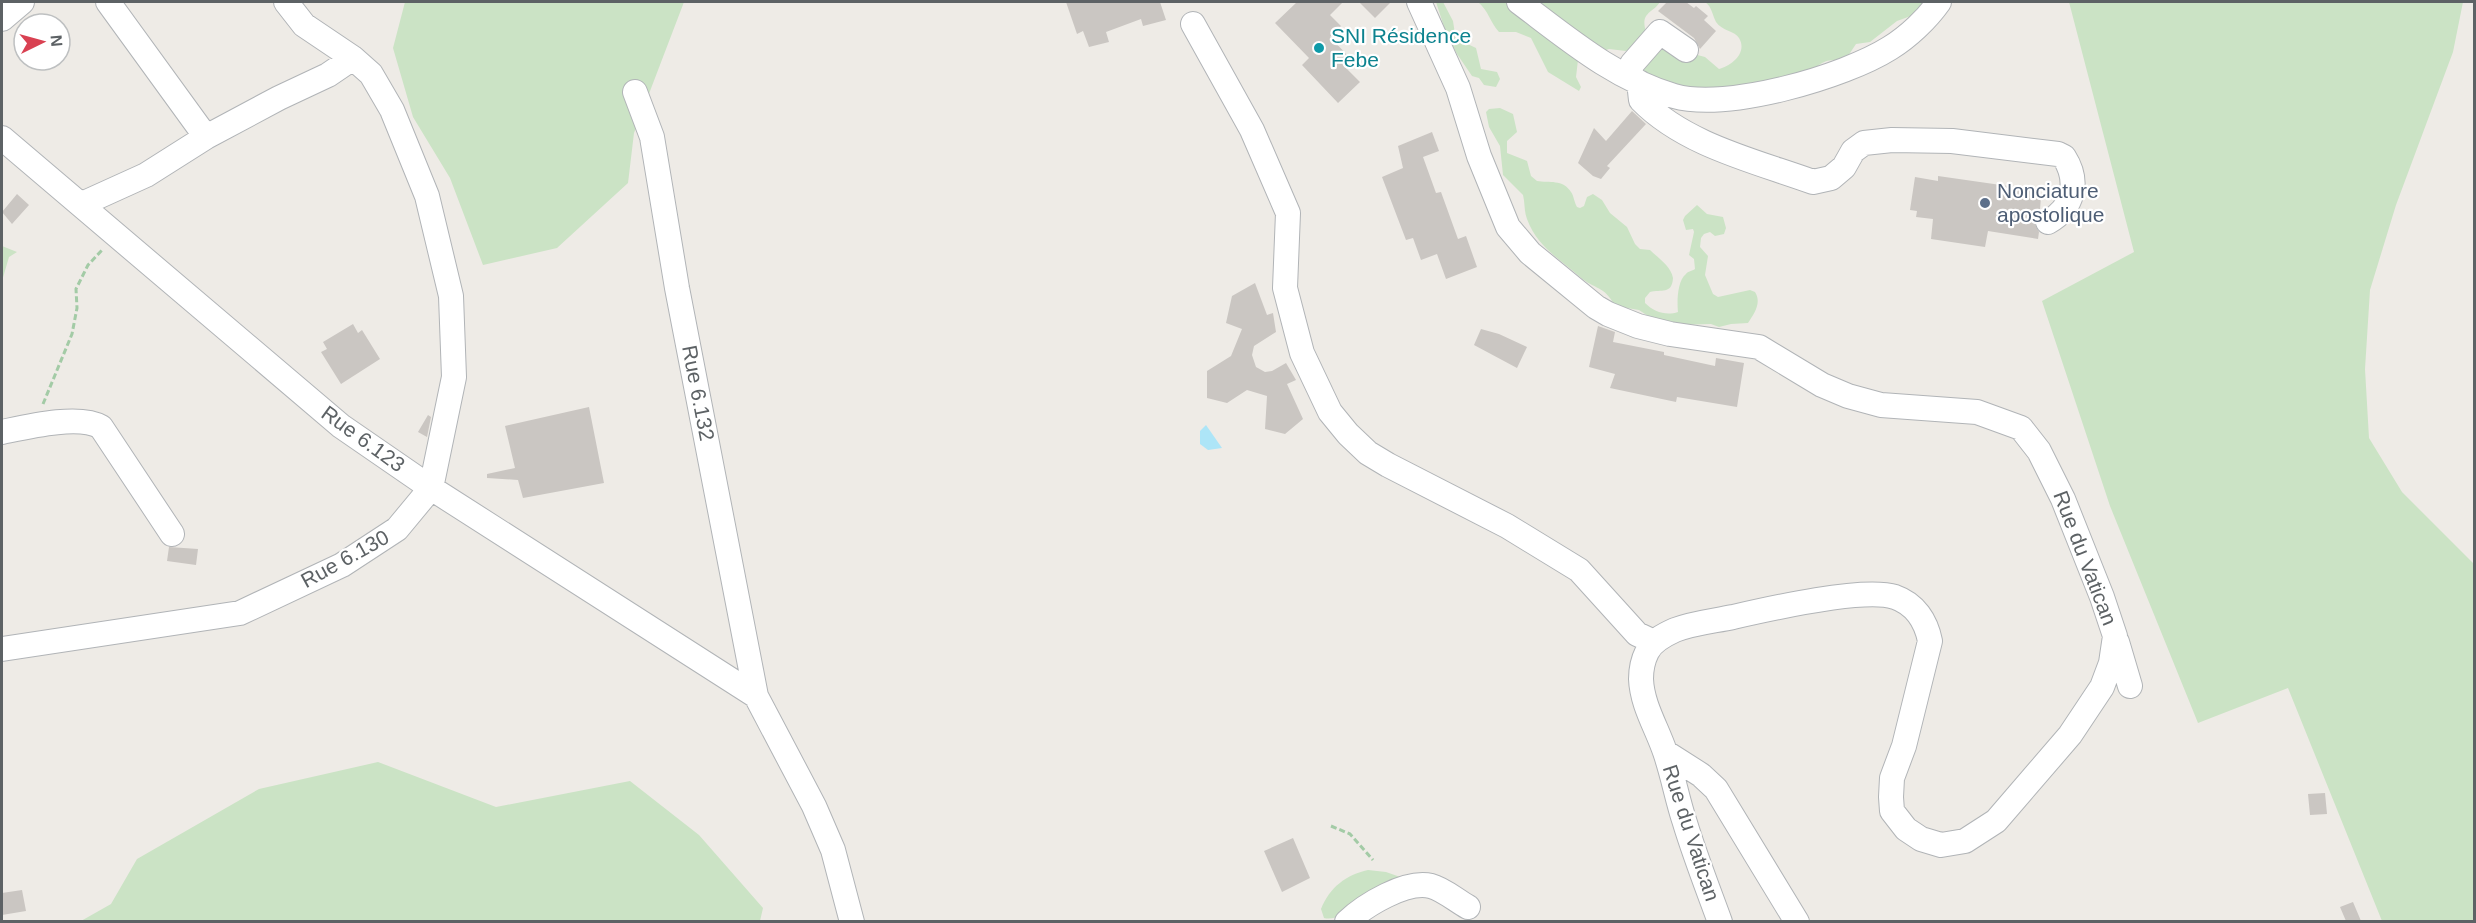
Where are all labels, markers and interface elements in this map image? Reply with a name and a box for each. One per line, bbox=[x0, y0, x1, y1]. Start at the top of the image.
north arrow bbox=[12, 12, 72, 72]
place label: SNI Résidence Febe bbox=[1331, 24, 1471, 71]
text: N bbox=[47, 34, 65, 47]
marker: SNI Résidence Febe bbox=[1312, 41, 1326, 55]
place label: Nonciature apostolique bbox=[1997, 179, 2104, 226]
marker: Nonciature apostolique bbox=[1978, 196, 1992, 210]
street label: Rue 6.132 bbox=[678, 343, 719, 443]
street label: Rue 6.123 bbox=[317, 401, 409, 476]
street label: Rue du Vatican bbox=[2049, 487, 2122, 628]
street label: Rue 6.130 bbox=[297, 525, 393, 592]
street label: Rue du Vatican bbox=[1659, 762, 1724, 904]

